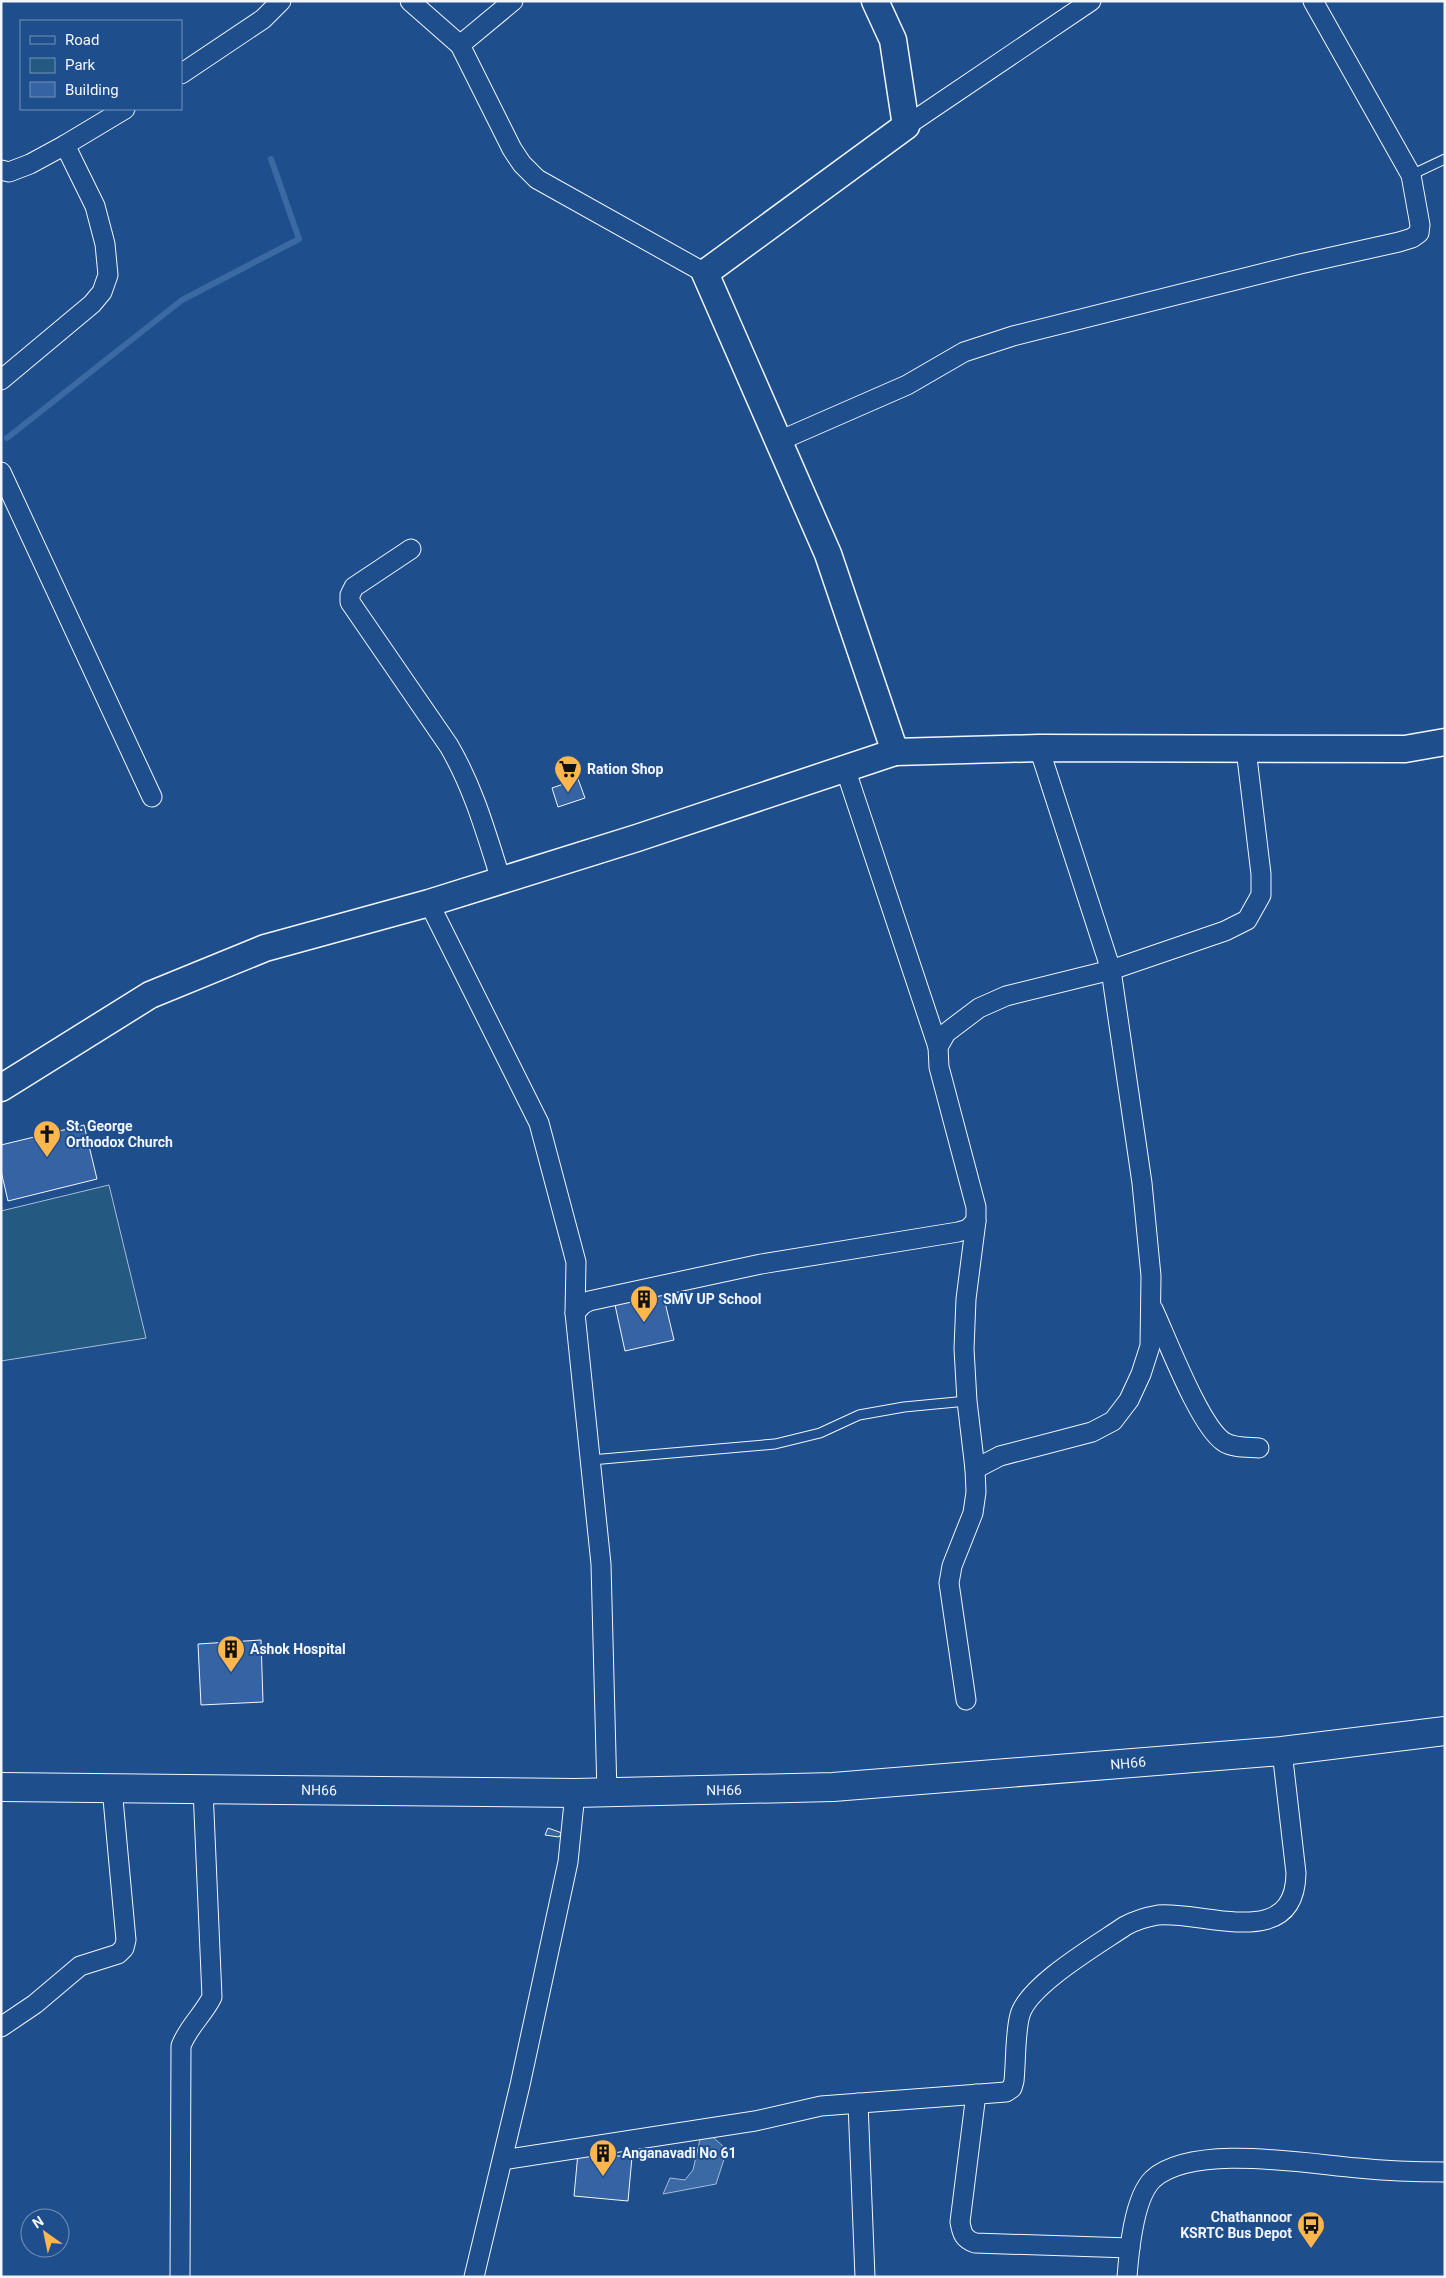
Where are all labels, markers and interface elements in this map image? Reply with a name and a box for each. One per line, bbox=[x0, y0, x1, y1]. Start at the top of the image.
legend bbox=[20, 20, 182, 110]
text: Road bbox=[65, 31, 99, 49]
text: Park bbox=[65, 56, 96, 74]
text: Building bbox=[65, 81, 119, 99]
supermarket icon: Ration Shop bbox=[553, 754, 583, 793]
place label: Ration Shop bbox=[587, 761, 663, 777]
place label: St. George Orthodox Church bbox=[66, 1118, 173, 1150]
church icon: St. George Orthodox Church bbox=[32, 1119, 62, 1158]
building icon: SMV UP School bbox=[629, 1284, 659, 1323]
place label: SMV UP School bbox=[663, 1291, 762, 1307]
building icon: Ashok Hospital bbox=[216, 1634, 246, 1673]
place label: Ashok Hospital bbox=[250, 1641, 346, 1657]
street label: NH66 bbox=[1110, 1753, 1147, 1773]
street label: NH66 bbox=[301, 1782, 337, 1798]
street label: NH66 bbox=[706, 1782, 742, 1798]
building icon: Anganavadi No 61 bbox=[588, 2138, 618, 2177]
place label: Anganavadi No 61 bbox=[622, 2145, 737, 2161]
north arrow bbox=[20, 2208, 70, 2258]
place label: Chathannoor KSRTC Bus Depot bbox=[1180, 2209, 1292, 2241]
bus stop icon: Chathannoor KSRTC Bus Depot bbox=[1296, 2210, 1326, 2249]
text: N bbox=[29, 2213, 46, 2232]

